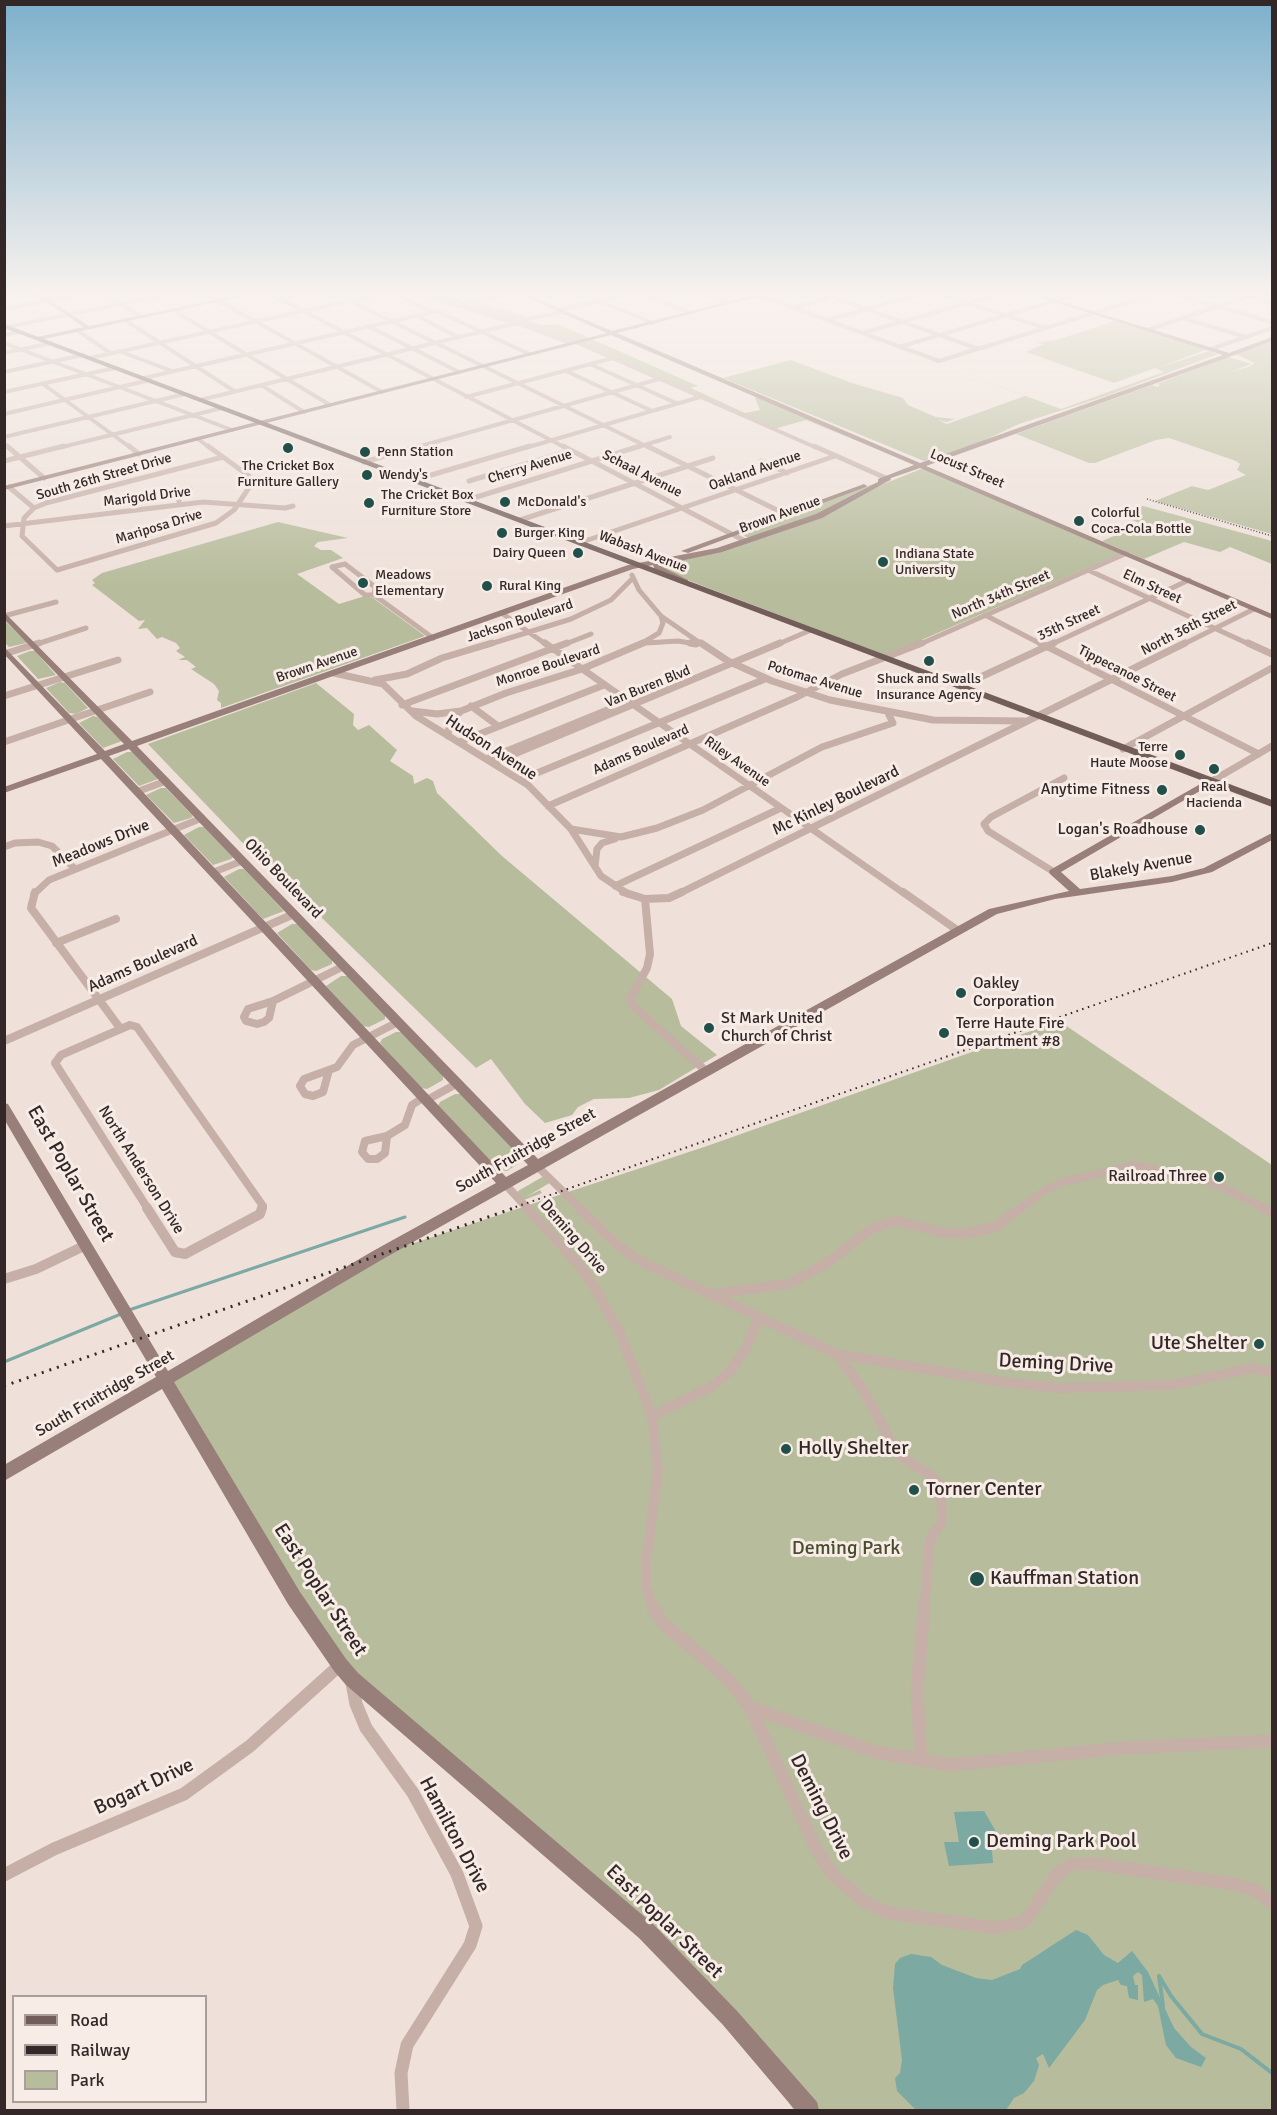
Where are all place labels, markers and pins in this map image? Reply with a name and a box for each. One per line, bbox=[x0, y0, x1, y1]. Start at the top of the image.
marker: The Cricket Box Furniture Gallery bbox=[281, 441, 295, 455]
place label: Penn Station bbox=[377, 444, 453, 460]
marker: Penn Station bbox=[358, 445, 372, 459]
place label: The Cricket Box Furniture Gallery bbox=[237, 458, 339, 490]
place label: Wendy's bbox=[379, 467, 428, 483]
marker: Wendy's bbox=[360, 468, 374, 482]
place label: The Cricket Box Furniture Store bbox=[381, 487, 474, 520]
place label: McDonald's bbox=[517, 494, 586, 510]
marker: McDonald's bbox=[498, 495, 512, 509]
marker: The Cricket Box Furniture Store bbox=[362, 496, 376, 510]
place label: Colorful Coca-Cola Bottle bbox=[1091, 505, 1192, 538]
marker: Colorful Coca-Cola Bottle bbox=[1072, 514, 1086, 528]
place label: Burger King bbox=[514, 525, 585, 541]
marker: Burger King bbox=[495, 526, 509, 540]
place label: Dairy Queen bbox=[493, 545, 566, 561]
marker: Dairy Queen bbox=[571, 546, 585, 560]
place label: Indiana State University bbox=[895, 546, 974, 578]
marker: Indiana State University bbox=[876, 555, 890, 569]
place label: Meadows Elementary bbox=[375, 567, 444, 600]
marker: Meadows Elementary bbox=[356, 576, 370, 590]
place label: Rural King bbox=[499, 578, 561, 594]
marker: Rural King bbox=[480, 579, 494, 593]
marker: Shuck and Swalls Insurance Agency bbox=[922, 654, 936, 668]
place label: Shuck and Swalls Insurance Agency bbox=[876, 671, 982, 704]
place label: Terre Haute Moose bbox=[1090, 739, 1168, 772]
marker: Terre Haute Moose bbox=[1173, 748, 1187, 762]
marker: Real Hacienda bbox=[1207, 762, 1221, 776]
place label: Real Hacienda bbox=[1186, 779, 1242, 812]
place label: Anytime Fitness bbox=[1041, 780, 1150, 800]
marker: Anytime Fitness bbox=[1155, 783, 1169, 797]
place label: Logan's Roadhouse bbox=[1058, 820, 1188, 840]
marker: Logan's Roadhouse bbox=[1193, 823, 1207, 837]
place label: Oakley Corporation bbox=[973, 974, 1054, 1012]
marker: Oakley Corporation bbox=[954, 986, 968, 1000]
place label: St Mark United Church of Christ bbox=[721, 1009, 832, 1047]
place label: Terre Haute Fire Department #8 bbox=[956, 1014, 1064, 1052]
marker: St Mark United Church of Christ bbox=[702, 1021, 716, 1035]
marker: Terre Haute Fire Department #8 bbox=[937, 1026, 951, 1040]
place label: Railroad Three bbox=[1108, 1167, 1207, 1187]
marker: Railroad Three bbox=[1212, 1170, 1226, 1184]
place label: Ute Shelter bbox=[1151, 1332, 1247, 1356]
marker: Ute Shelter bbox=[1252, 1337, 1266, 1351]
place label: Holly Shelter bbox=[798, 1437, 909, 1461]
marker: Holly Shelter bbox=[779, 1442, 793, 1456]
place label: Torner Center bbox=[926, 1478, 1042, 1502]
marker: Torner Center bbox=[907, 1483, 921, 1497]
place label: Kauffman Station bbox=[990, 1567, 1139, 1591]
marker: Kauffman Station bbox=[968, 1570, 986, 1588]
place label: Deming Park Pool bbox=[986, 1830, 1137, 1854]
marker: Deming Park Pool bbox=[967, 1835, 981, 1849]

